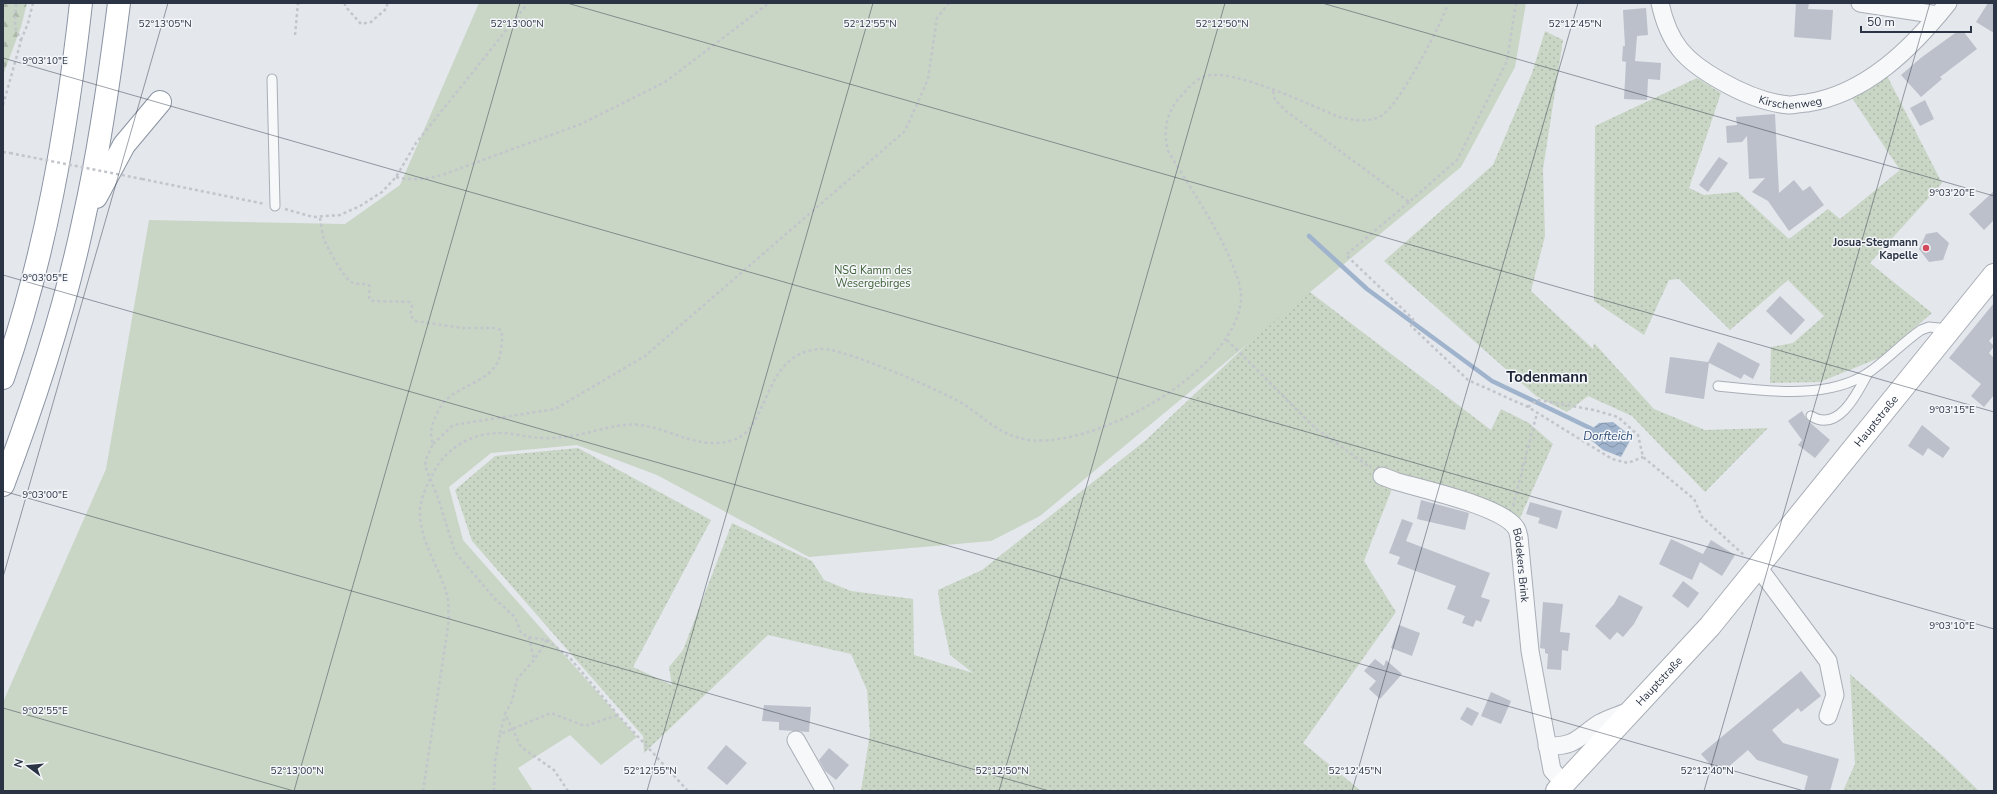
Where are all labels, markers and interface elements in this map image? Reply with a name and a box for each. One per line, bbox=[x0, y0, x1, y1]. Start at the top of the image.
scale bar bbox=[1861, 8, 1971, 34]
text: 50 m bbox=[1867, 14, 1895, 30]
text: 52°13'05"N bbox=[138, 17, 192, 31]
text: 52°13'00"N bbox=[490, 17, 544, 31]
text: 52°12'55"N bbox=[843, 17, 897, 31]
text: 52°12'50"N bbox=[1195, 17, 1249, 31]
text: 52°12'45"N bbox=[1548, 17, 1602, 31]
text: 9°03'10"E bbox=[22, 54, 68, 68]
street label: Kirschenweg bbox=[1757, 92, 1823, 113]
text: 9°03'20"E bbox=[1929, 186, 1975, 200]
place label: Josua-Stegmann Kapelle bbox=[1832, 235, 1918, 263]
marker: Josua-Stegmann Kapelle bbox=[1921, 243, 1931, 253]
park label: NSG Kamm des Wesergebirges bbox=[834, 263, 912, 291]
text: 9°03'05"E bbox=[22, 271, 68, 285]
district label: Todenmann bbox=[1506, 367, 1588, 387]
street label: Hauptstraße bbox=[1851, 392, 1901, 450]
text: 9°03'15"E bbox=[1929, 403, 1975, 417]
water label: Dorfteich bbox=[1583, 428, 1633, 444]
text: 9°03'00"E bbox=[22, 488, 68, 502]
street label: Bödekers Brink bbox=[1509, 526, 1533, 604]
text: 9°03'10"E bbox=[1929, 619, 1975, 633]
street label: Hauptstraße bbox=[1632, 653, 1686, 709]
text: 9°02'55"E bbox=[22, 704, 68, 718]
north arrow bbox=[8, 746, 48, 786]
text: N bbox=[11, 757, 27, 769]
text: 52°13'00"N bbox=[270, 764, 324, 778]
text: 52°12'55"N bbox=[623, 764, 677, 778]
text: 52°12'50"N bbox=[975, 764, 1029, 778]
text: 52°12'45"N bbox=[1328, 764, 1382, 778]
text: 52°12'40"N bbox=[1680, 764, 1734, 778]

